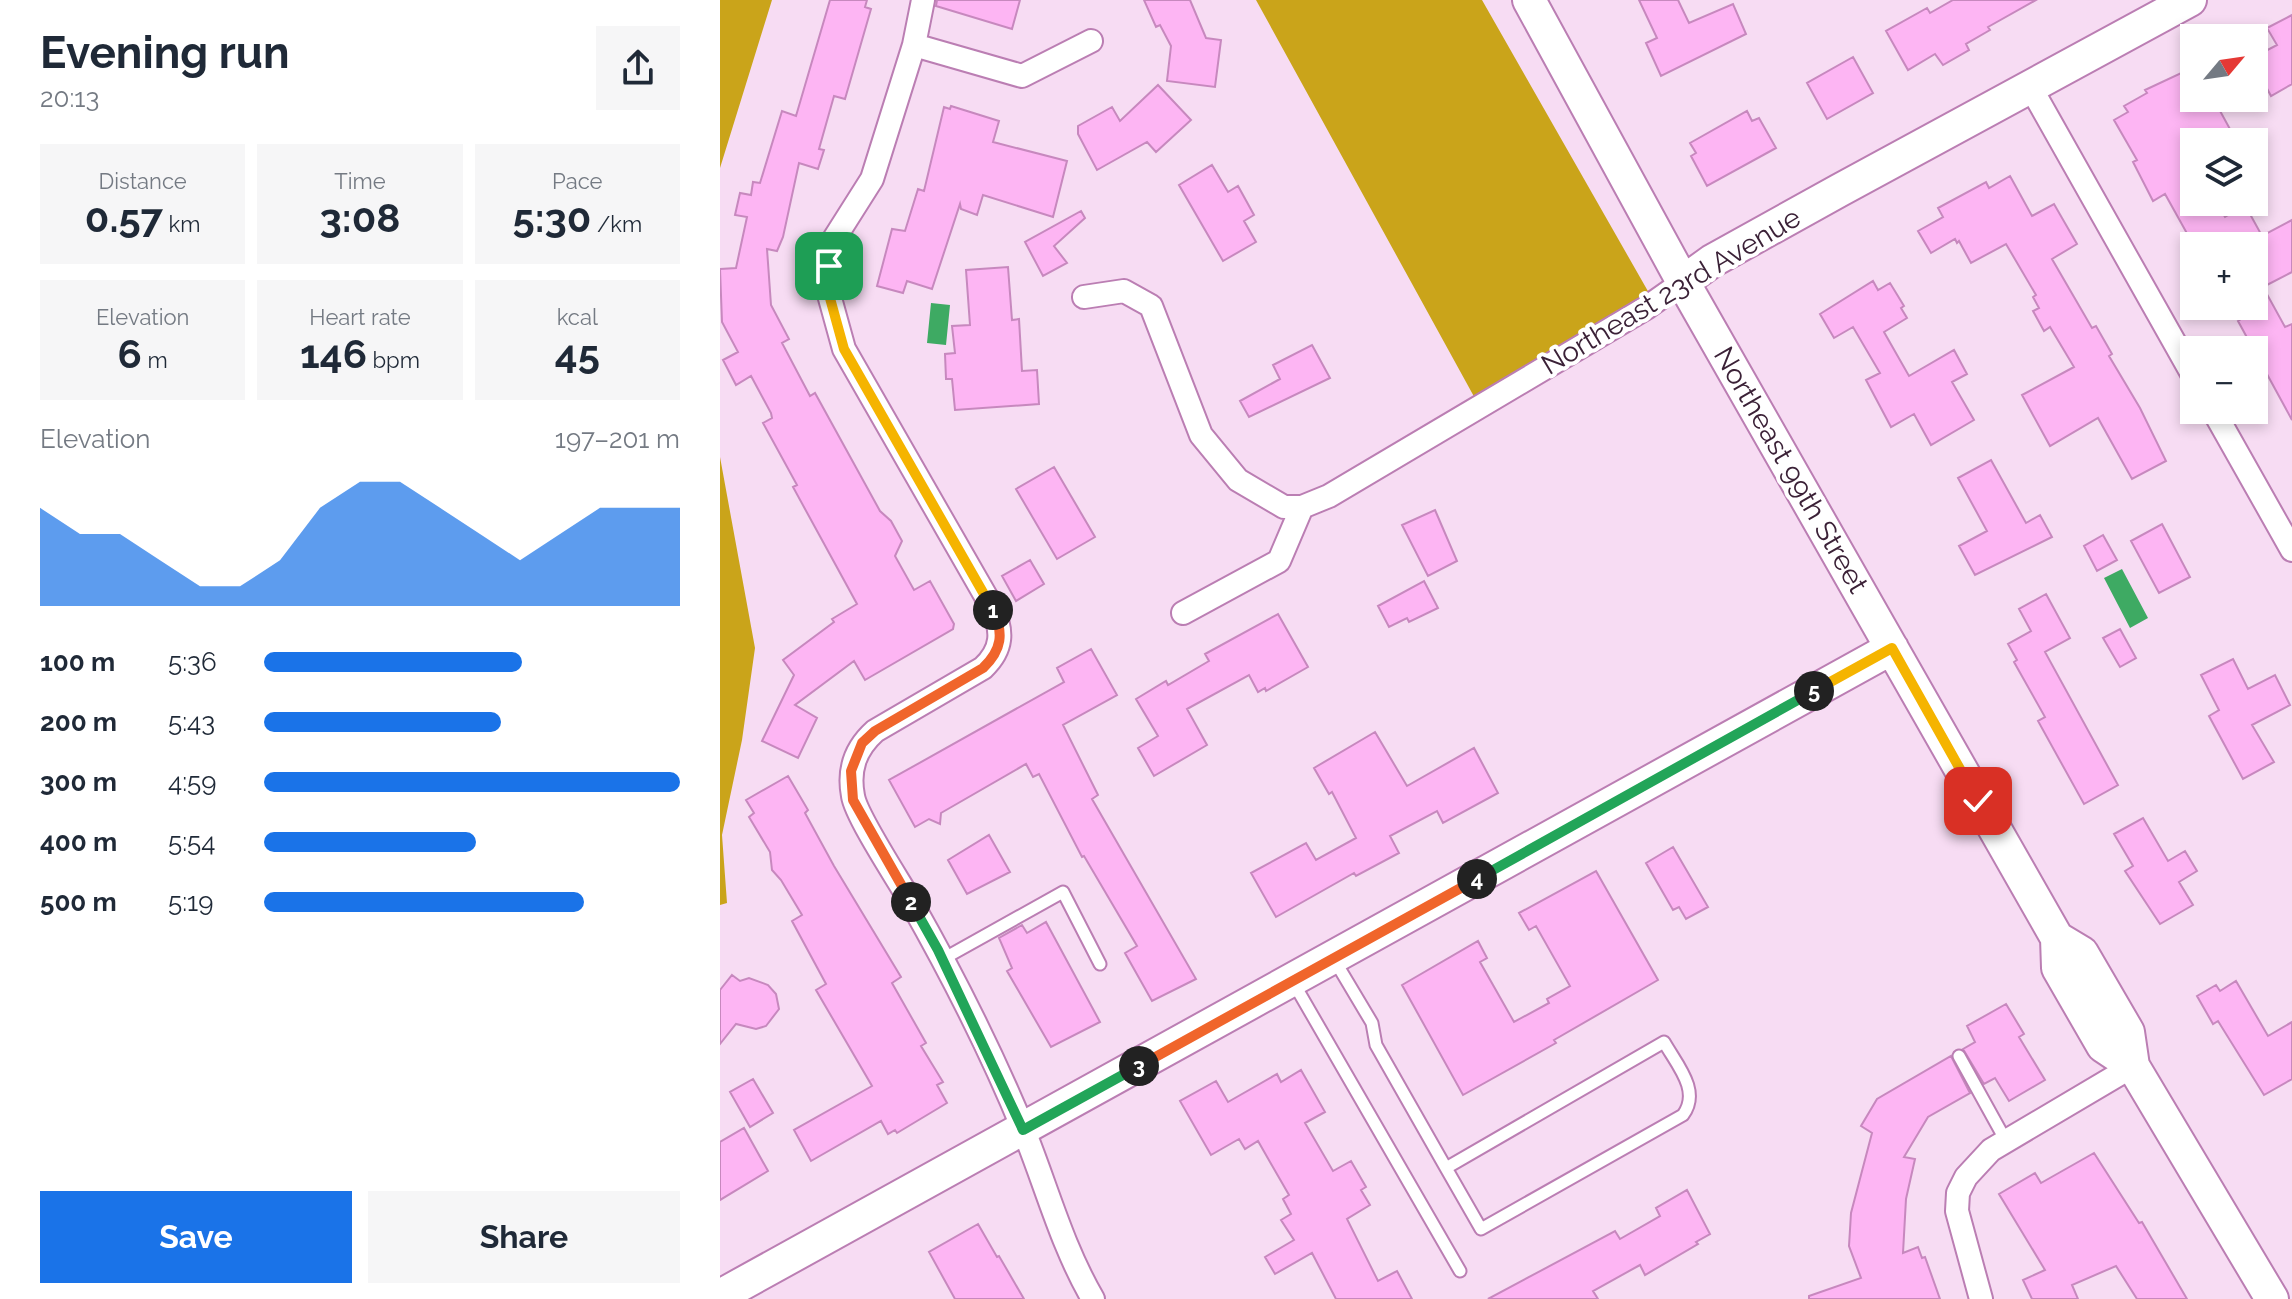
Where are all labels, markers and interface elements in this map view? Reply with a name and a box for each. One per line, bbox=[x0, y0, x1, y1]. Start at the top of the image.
north arrow bbox=[2180, 24, 2268, 112]
map controls bbox=[2180, 24, 2268, 424]
button: share bbox=[596, 26, 680, 110]
text: Evening run bbox=[40, 27, 289, 78]
text: 20:13 bbox=[40, 83, 99, 113]
button: layers bbox=[2180, 128, 2268, 216]
text: Distance bbox=[99, 168, 187, 194]
text: Time bbox=[334, 168, 386, 194]
text: Pace bbox=[552, 168, 603, 194]
text: 0.57 bbox=[85, 194, 163, 241]
text: 3:08 bbox=[320, 194, 400, 241]
text: 5:30 bbox=[512, 194, 591, 241]
street label: Northeast 23rd Avenue bbox=[1536, 201, 1806, 381]
text: km bbox=[163, 211, 201, 237]
text: /km bbox=[591, 211, 642, 237]
pin bbox=[795, 232, 863, 300]
button: + bbox=[2180, 232, 2268, 320]
icon: arrive bbox=[807, 244, 851, 288]
text: Elevation bbox=[96, 304, 189, 330]
text: Heart rate bbox=[309, 304, 411, 330]
text: kcal bbox=[557, 304, 598, 330]
text: 6 bbox=[118, 330, 142, 377]
text: 146 bbox=[300, 330, 367, 377]
text: 45 bbox=[555, 330, 600, 377]
button: − bbox=[2180, 336, 2268, 424]
street label: Northeast 99th Street bbox=[1707, 341, 1875, 599]
text: m bbox=[142, 347, 168, 373]
text: bpm bbox=[367, 347, 420, 373]
text: Elevation bbox=[40, 424, 150, 454]
text: 197–201 m bbox=[555, 424, 680, 454]
pin: 1 bbox=[973, 590, 1013, 630]
text: 1 bbox=[988, 597, 998, 623]
text: 100 m bbox=[40, 647, 115, 677]
text: 5:36 bbox=[168, 647, 217, 677]
pin: 5 bbox=[1794, 671, 1834, 711]
text: 5 bbox=[1808, 678, 1820, 704]
text: 200 m bbox=[40, 707, 117, 737]
text: 5:43 bbox=[168, 707, 215, 737]
text: 300 m bbox=[40, 767, 117, 797]
text: 4:59 bbox=[168, 767, 217, 797]
pin bbox=[1944, 767, 2012, 835]
icon: check bbox=[1956, 779, 2000, 823]
text: 400 m bbox=[40, 827, 117, 857]
text: 5:54 bbox=[168, 827, 215, 857]
pin: 4 bbox=[1457, 859, 1497, 899]
text: 4 bbox=[1471, 866, 1483, 892]
pin: 2 bbox=[891, 882, 931, 922]
text: 500 m bbox=[40, 887, 117, 917]
text: 5:19 bbox=[168, 887, 213, 917]
text: 2 bbox=[905, 889, 917, 915]
pin: 3 bbox=[1119, 1046, 1159, 1086]
text: 3 bbox=[1133, 1053, 1145, 1079]
button: Save bbox=[40, 1191, 352, 1283]
button: Share bbox=[368, 1191, 680, 1283]

